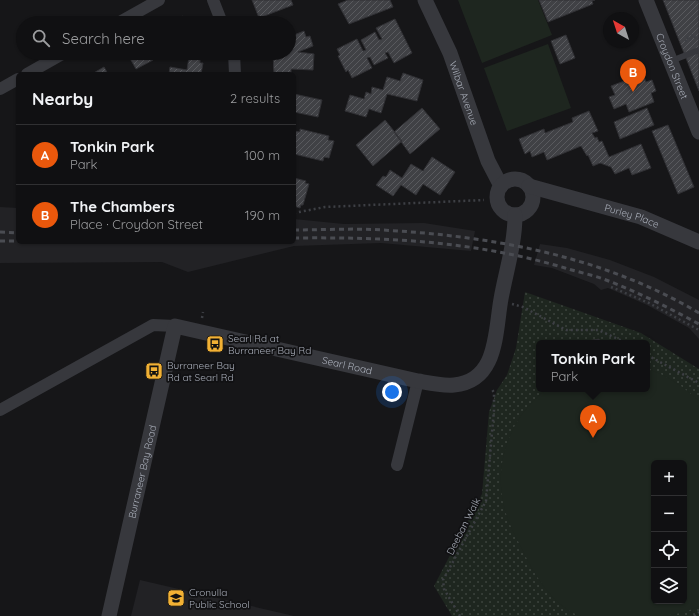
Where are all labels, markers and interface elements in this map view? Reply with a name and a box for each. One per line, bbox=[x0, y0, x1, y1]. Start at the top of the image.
north arrow bbox=[603, 12, 639, 48]
search box bbox=[16, 16, 296, 60]
icon: search bbox=[30, 27, 52, 49]
text: Search here bbox=[62, 29, 145, 48]
street label: Croydon Street bbox=[653, 31, 691, 101]
street label: Wilbar Avenue bbox=[446, 59, 481, 127]
pin: B bbox=[620, 59, 646, 92]
text: Nearby bbox=[32, 88, 93, 109]
text: 2 results bbox=[230, 90, 280, 106]
text: Tonkin Park bbox=[70, 137, 155, 156]
text: A bbox=[41, 147, 49, 163]
text: 100 m bbox=[244, 147, 280, 163]
text: Park bbox=[70, 156, 98, 172]
text: The Chambers bbox=[70, 197, 175, 216]
street label: Purley Place bbox=[603, 201, 661, 231]
text: B bbox=[41, 207, 49, 223]
text: 190 m bbox=[245, 207, 280, 223]
text: Place · Croydon Street bbox=[70, 216, 203, 232]
place label: Searl Rd at Burraneer Bay Rd bbox=[228, 332, 311, 357]
bus stop icon: Searl Rd at Burraneer Bay Rd bbox=[205, 334, 225, 354]
popup bbox=[536, 340, 650, 392]
text: Tonkin Park bbox=[551, 349, 635, 368]
street label: Searl Road bbox=[321, 353, 373, 377]
place label: Burraneer Bay Rd at Searl Rd bbox=[167, 359, 235, 384]
bus stop icon: Burraneer Bay Rd at Searl Rd bbox=[144, 361, 164, 381]
text: Park bbox=[551, 368, 578, 384]
your location bbox=[382, 382, 402, 402]
pin: A bbox=[580, 405, 606, 438]
street label: Burraneer Bay Road bbox=[125, 424, 159, 520]
map controls bbox=[651, 460, 687, 604]
button: + bbox=[651, 460, 687, 496]
street label: Deeban Walk bbox=[443, 495, 483, 557]
button: − bbox=[651, 496, 687, 532]
button: locate bbox=[651, 532, 687, 568]
button: layers bbox=[651, 568, 687, 604]
place label: Cronulla Public School bbox=[189, 586, 250, 611]
school or university icon: Cronulla Public School bbox=[166, 588, 186, 608]

